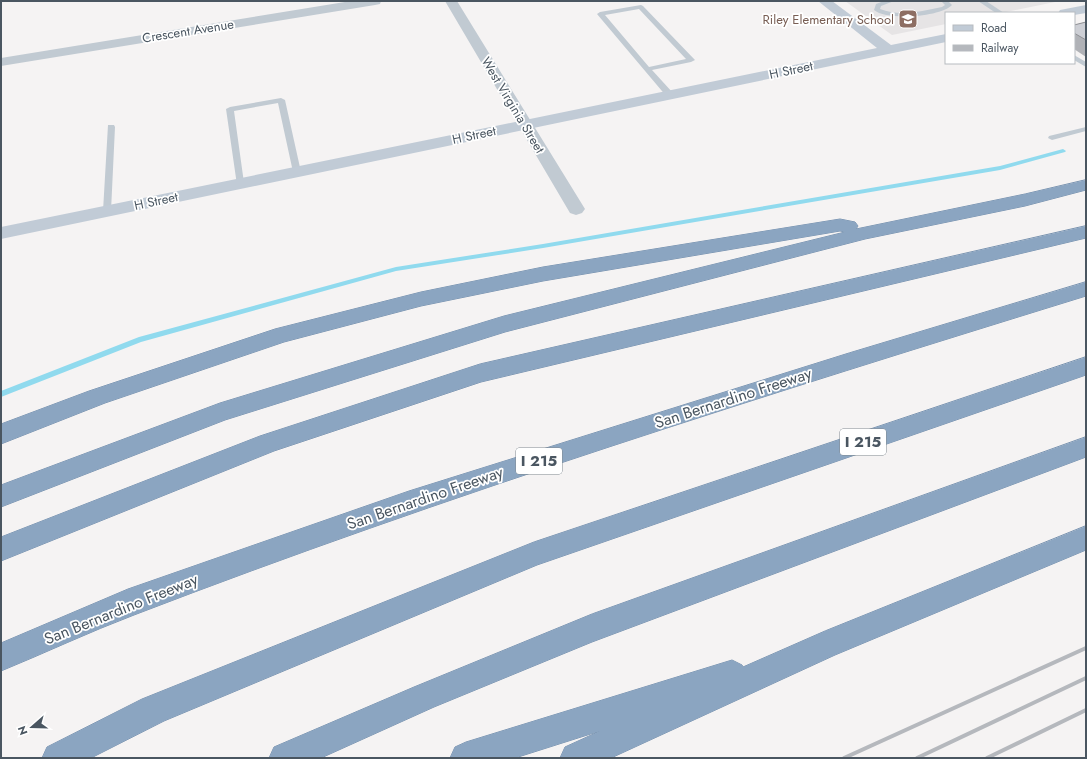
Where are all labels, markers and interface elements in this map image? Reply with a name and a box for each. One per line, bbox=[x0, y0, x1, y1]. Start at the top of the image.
school or university icon: Riley Elementary School bbox=[897, 8, 919, 30]
place label: Riley Elementary School bbox=[763, 10, 894, 29]
legend bbox=[945, 12, 1075, 64]
street label: Crescent Avenue bbox=[141, 14, 235, 48]
text: Road bbox=[981, 19, 1007, 37]
text: Railway bbox=[981, 39, 1019, 57]
street label: West Virginia Street bbox=[477, 53, 550, 157]
street label: H Street bbox=[767, 56, 815, 84]
street label: H Street bbox=[450, 121, 498, 149]
street label: H Street bbox=[132, 187, 180, 215]
street label: San Bernardino Freeway bbox=[652, 361, 815, 434]
road number: I 215 bbox=[840, 429, 886, 455]
road number: I 215 bbox=[516, 448, 562, 474]
street label: San Bernardino Freeway bbox=[344, 460, 507, 536]
street label: San Bernardino Freeway bbox=[41, 567, 202, 650]
north arrow bbox=[12, 707, 52, 747]
text: N bbox=[14, 724, 32, 737]

